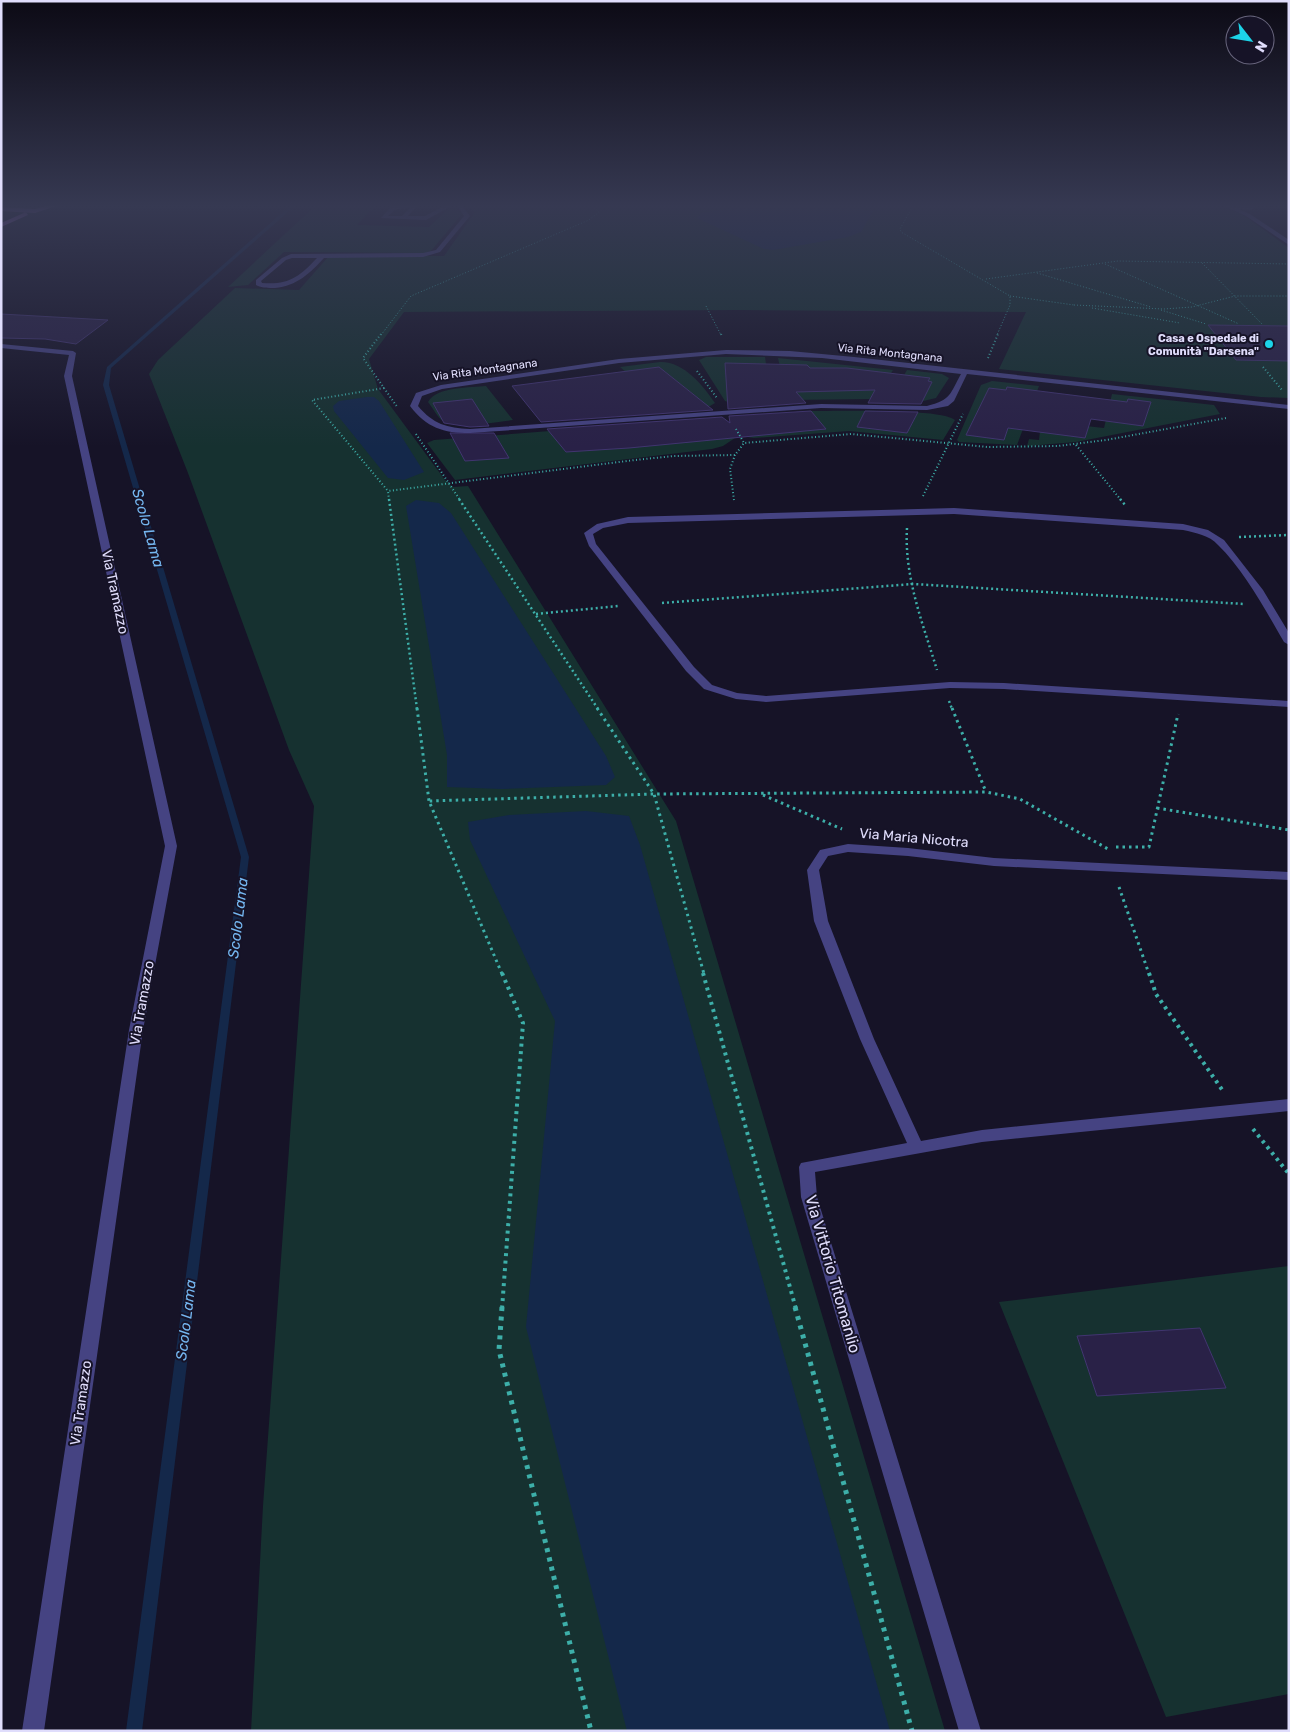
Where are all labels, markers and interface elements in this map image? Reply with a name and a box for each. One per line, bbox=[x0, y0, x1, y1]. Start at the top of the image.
north arrow bbox=[1225, 15, 1275, 65]
text: N bbox=[1251, 38, 1271, 55]
place label: Casa e Ospedale di Comunità "Darsena" bbox=[1148, 332, 1259, 358]
marker: Casa e Ospedale di Comunità "Darsena" bbox=[1263, 338, 1275, 350]
street label: Via Rita Montagnana bbox=[837, 341, 943, 365]
street label: Via Rita Montagnana bbox=[432, 356, 538, 384]
water label: Scolo Lama bbox=[128, 486, 168, 570]
street label: Via Tramazzo bbox=[98, 548, 132, 636]
street label: Via Maria Nicotra bbox=[859, 825, 969, 851]
water label: Scolo Lama bbox=[224, 876, 252, 959]
street label: Via Tramazzo bbox=[126, 959, 158, 1047]
street label: Via Vittorio Titomanlio bbox=[801, 1193, 865, 1355]
water label: Scolo Lama bbox=[172, 1278, 200, 1361]
street label: Via Tramazzo bbox=[67, 1359, 95, 1447]

